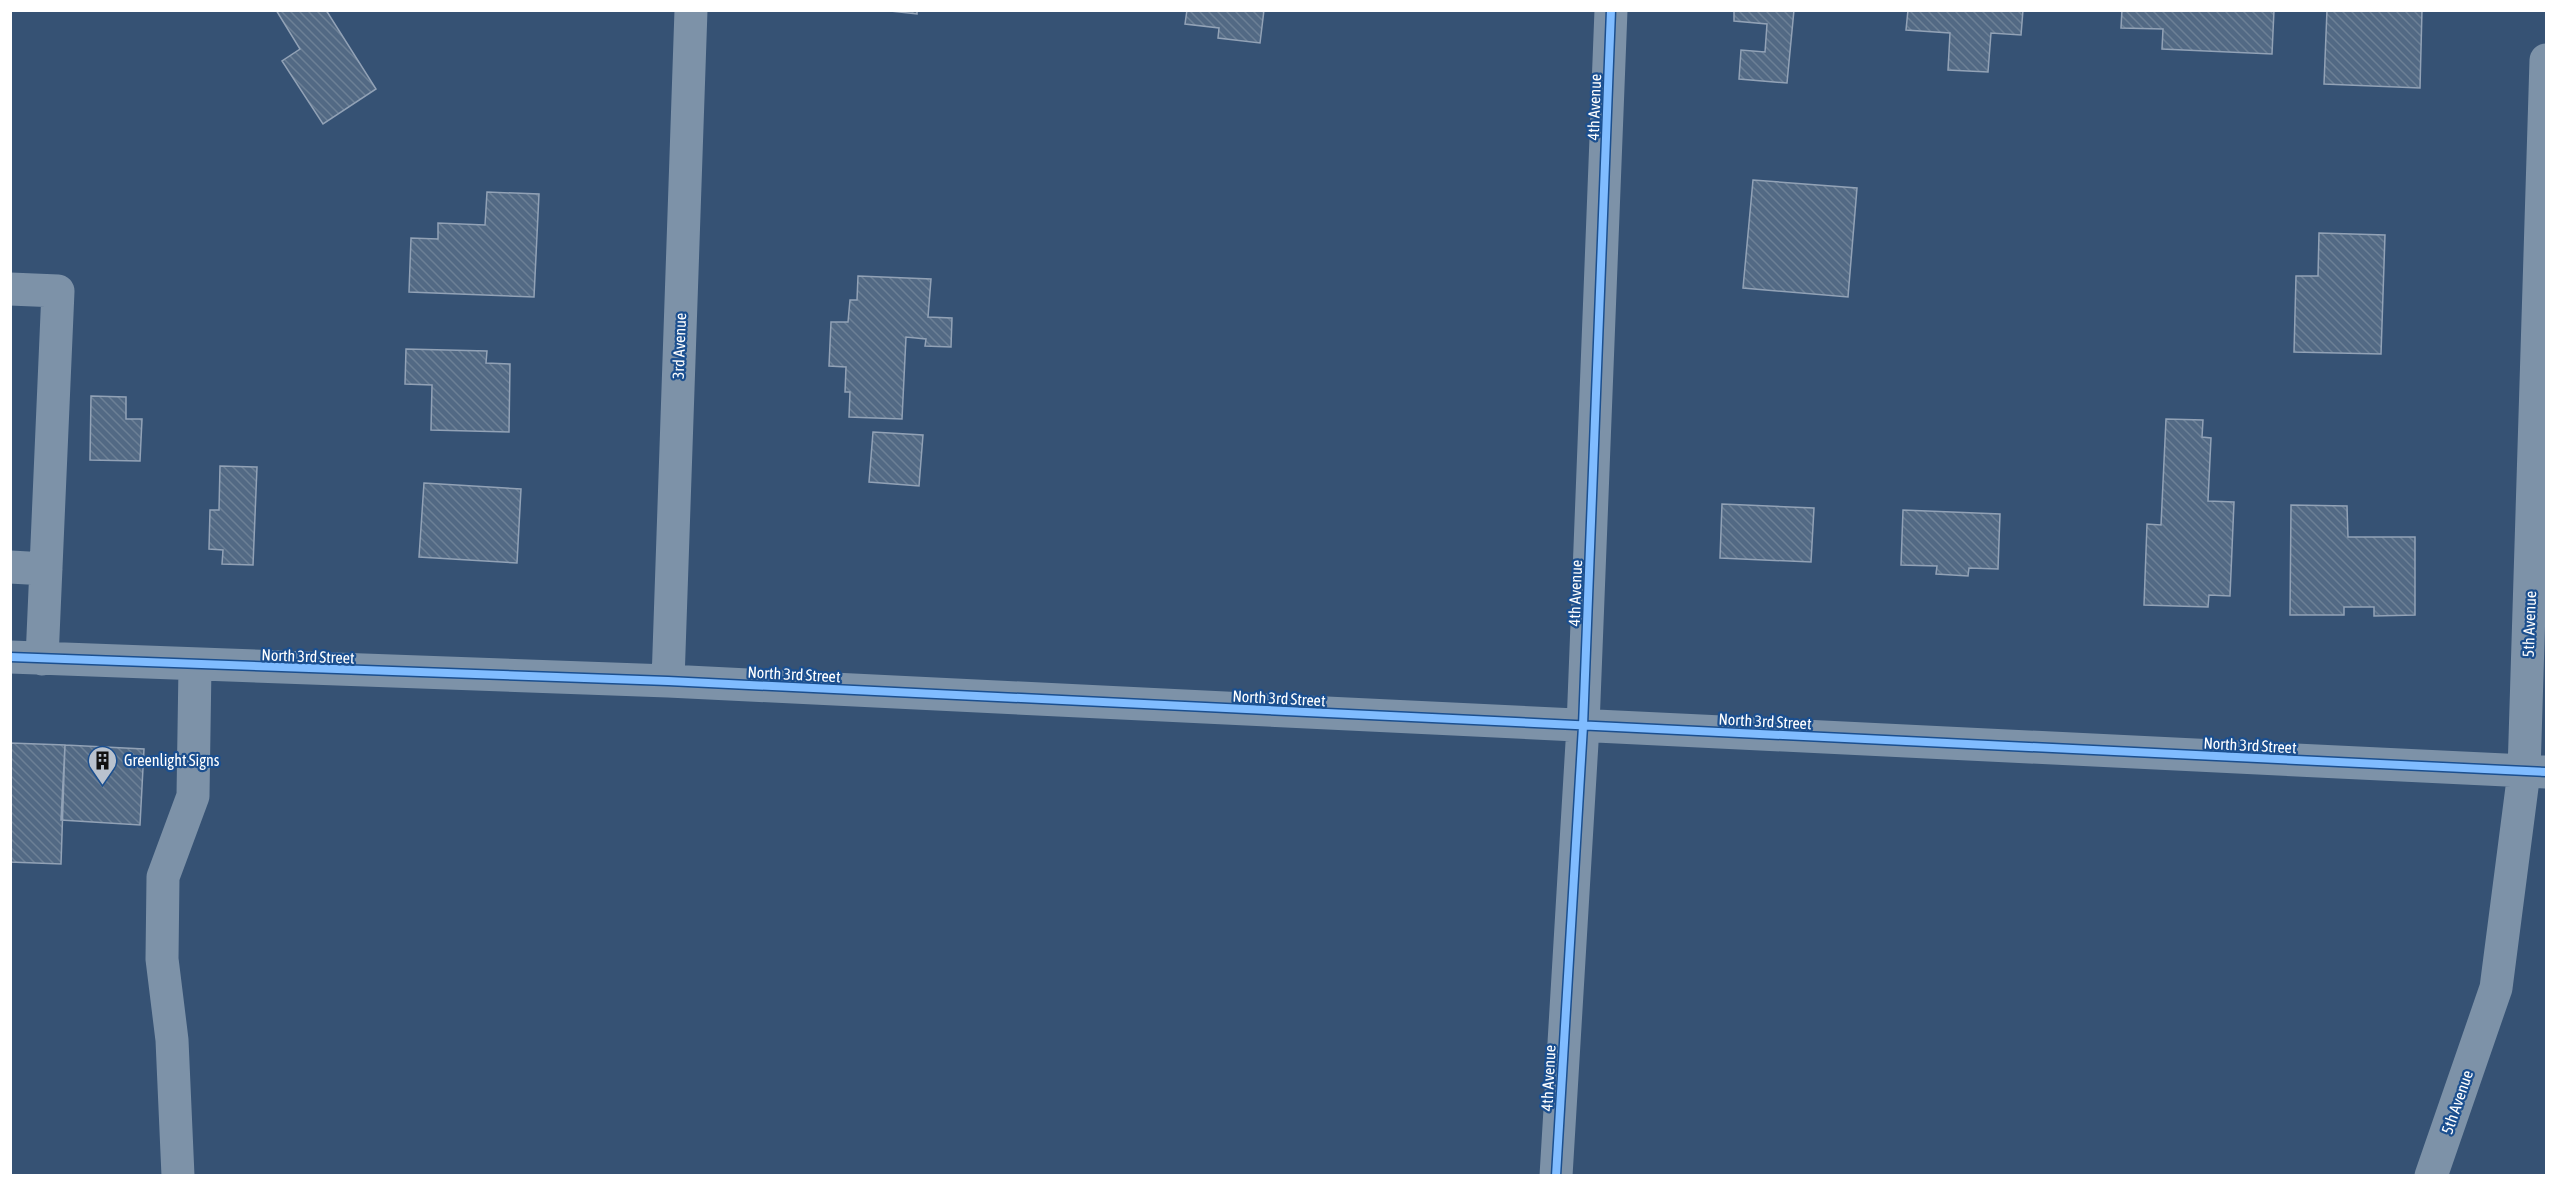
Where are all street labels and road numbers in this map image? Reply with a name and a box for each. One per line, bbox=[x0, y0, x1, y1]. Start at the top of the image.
street label: 4th Avenue bbox=[1584, 74, 1604, 140]
street label: 3rd Avenue bbox=[669, 313, 689, 379]
street label: 4th Avenue bbox=[1565, 560, 1585, 626]
street label: 5th Avenue bbox=[2519, 591, 2539, 657]
street label: North 3rd Street bbox=[261, 645, 355, 667]
street label: North 3rd Street bbox=[747, 663, 841, 685]
street label: North 3rd Street bbox=[1232, 687, 1326, 709]
street label: North 3rd Street bbox=[1718, 710, 1812, 732]
street label: North 3rd Street bbox=[2203, 734, 2297, 756]
street label: 4th Avenue bbox=[1537, 1044, 1559, 1112]
street label: 5th Avenue bbox=[2438, 1068, 2476, 1136]

